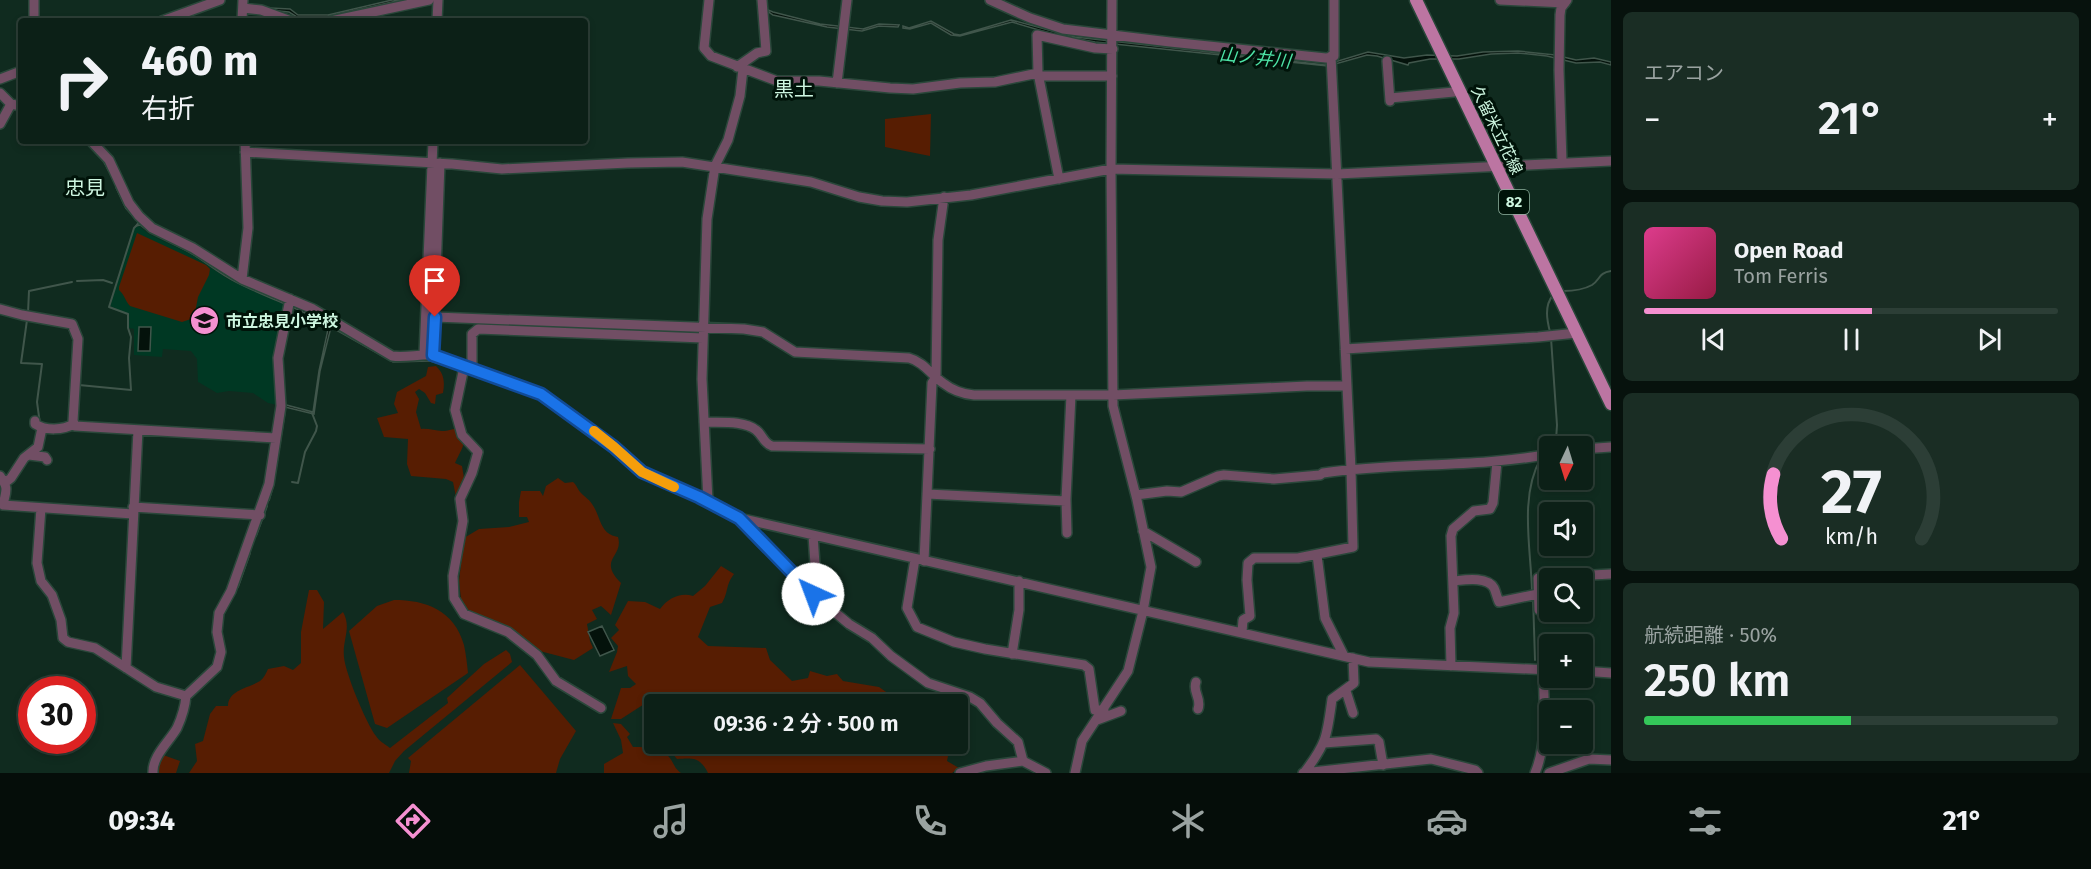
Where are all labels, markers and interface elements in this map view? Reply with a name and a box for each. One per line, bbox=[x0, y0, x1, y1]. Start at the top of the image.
text: 460 m bbox=[141, 36, 258, 86]
icon: right bbox=[42, 42, 120, 120]
water label: 山ノ井川 bbox=[1218, 43, 1294, 73]
text: エアコン bbox=[1644, 61, 1724, 85]
district label: 黒土 bbox=[774, 77, 814, 101]
street label: 久留米立花線 bbox=[1467, 83, 1527, 177]
text: 21° bbox=[1818, 92, 1884, 146]
text: 右折 bbox=[141, 93, 195, 125]
text: − bbox=[1644, 100, 1661, 140]
text: + bbox=[2042, 100, 2058, 140]
district label: 忠見 bbox=[65, 176, 105, 200]
road number: 82 bbox=[1499, 190, 1529, 214]
text: Open Road bbox=[1734, 237, 1844, 264]
pin bbox=[409, 255, 460, 317]
icon: arrive bbox=[418, 264, 451, 297]
text: Tom Ferris bbox=[1734, 264, 1828, 288]
school or university icon: 市立忠見小学校 bbox=[189, 305, 221, 337]
place label: 市立忠見小学校 bbox=[226, 312, 338, 331]
icon: previous bbox=[1697, 323, 1730, 356]
icon: pause bbox=[1835, 323, 1868, 356]
icon: next bbox=[1973, 323, 2006, 356]
north arrow bbox=[1539, 436, 1593, 490]
map controls bbox=[1539, 436, 1593, 754]
text: 27 bbox=[1821, 455, 1881, 530]
button: sound bbox=[1539, 502, 1593, 556]
text: km/h bbox=[1824, 524, 1878, 550]
position arrow bbox=[781, 562, 845, 626]
button: search bbox=[1539, 568, 1593, 622]
text: 航続距離 · 50% bbox=[1644, 623, 1777, 647]
button: + bbox=[1539, 634, 1593, 688]
text: 250 km bbox=[1644, 654, 1790, 708]
speed limit sign: 30 bbox=[18, 676, 96, 754]
button: − bbox=[1539, 700, 1593, 754]
text: 09:36 · 2 分 · 500 m bbox=[713, 710, 899, 737]
icon: directions bbox=[392, 800, 434, 842]
icon: music bbox=[650, 800, 692, 842]
icon: phone bbox=[909, 800, 951, 842]
icon: climate bbox=[1167, 800, 1209, 842]
icon: car bbox=[1426, 800, 1468, 842]
icon: filters bbox=[1684, 800, 1726, 842]
text: 09:34 bbox=[108, 805, 175, 837]
text: 21° bbox=[1943, 805, 1983, 837]

